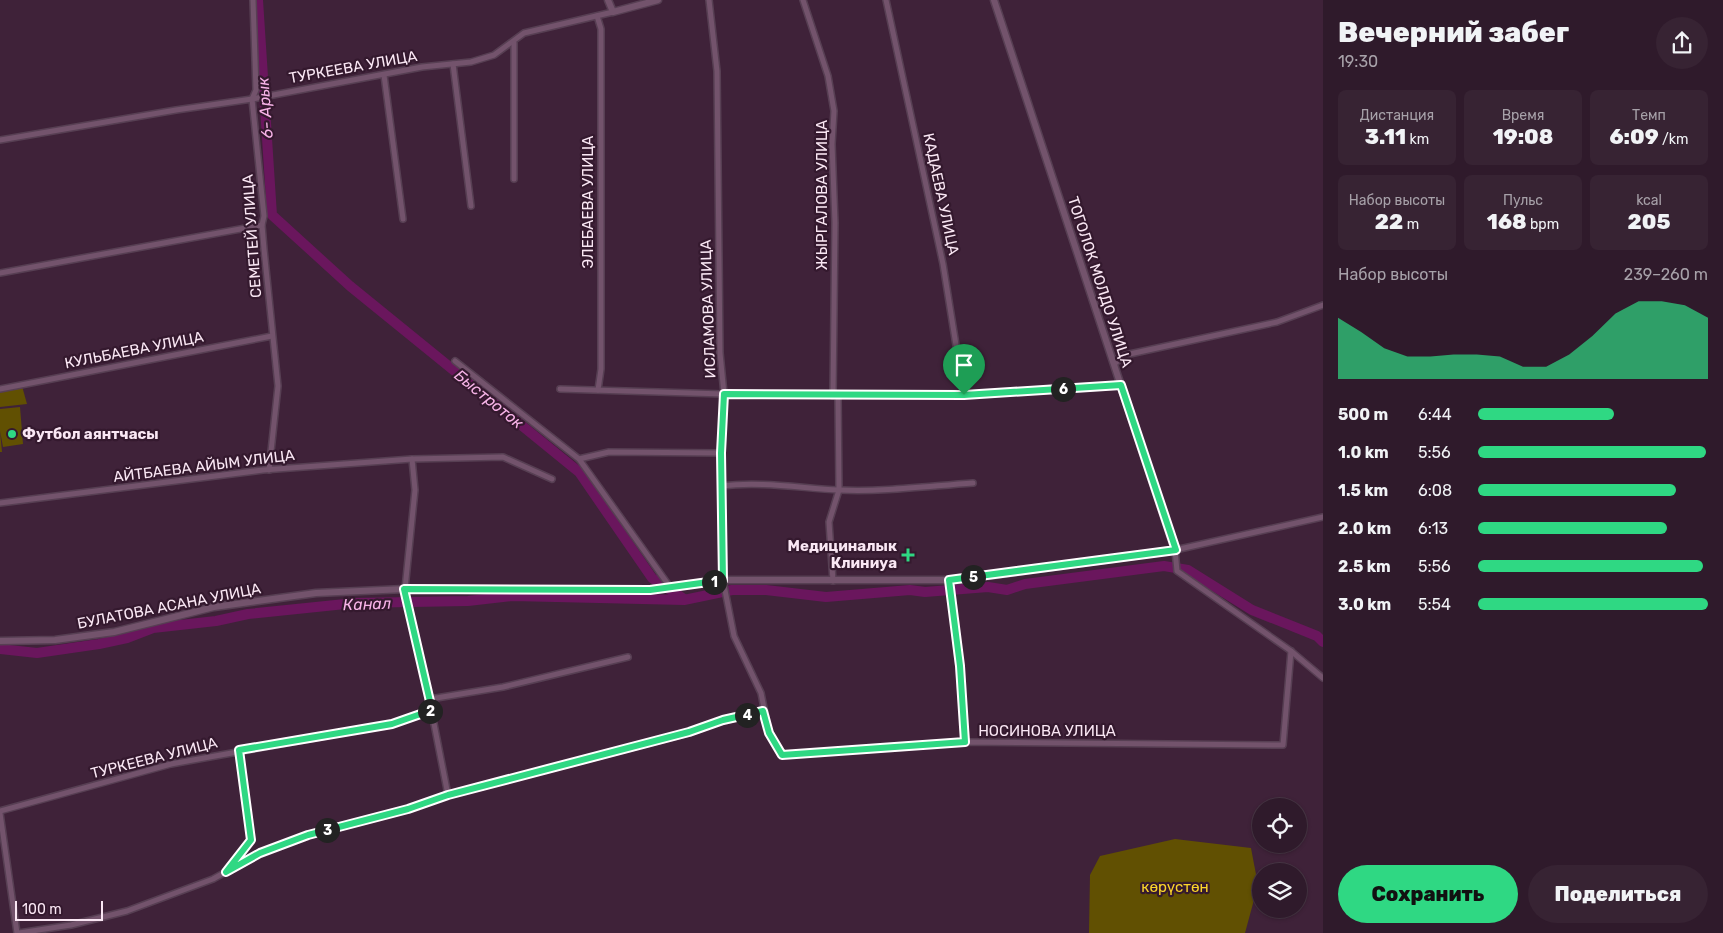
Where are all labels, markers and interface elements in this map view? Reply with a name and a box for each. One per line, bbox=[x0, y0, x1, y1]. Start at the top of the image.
text: Вечерний забег bbox=[1338, 16, 1569, 49]
button: share bbox=[1656, 17, 1708, 69]
street label: ТУРКЕЕВА УЛИЦА bbox=[288, 47, 418, 87]
text: 19:30 bbox=[1338, 52, 1378, 71]
water label: 6- Арык bbox=[253, 76, 277, 139]
text: Дистанция bbox=[1360, 107, 1434, 124]
text: Время bbox=[1502, 107, 1544, 124]
text: Темп bbox=[1632, 107, 1666, 124]
street label: ЖЫРГАЛОВА УЛИЦА bbox=[813, 120, 831, 270]
text: 3.11 bbox=[1365, 124, 1406, 149]
text: 19:08 bbox=[1493, 124, 1553, 149]
text: 6:09 bbox=[1610, 124, 1659, 149]
street label: КАДАЕВА УЛИЦА bbox=[919, 131, 963, 257]
text: km bbox=[1406, 131, 1429, 148]
text: /km bbox=[1659, 131, 1688, 148]
street label: ЭЛЕБАЕВА УЛИЦА bbox=[579, 136, 597, 268]
street label: СЕМЕТЕЙ УЛИЦА bbox=[239, 174, 265, 298]
text: Набор высоты bbox=[1349, 192, 1445, 209]
text: Пульс bbox=[1503, 192, 1543, 209]
text: kcal bbox=[1636, 192, 1662, 209]
street label: ТОГОЛОК МОЛДО УЛИЦА bbox=[1064, 194, 1136, 370]
text: 22 bbox=[1375, 209, 1403, 234]
text: 168 bbox=[1487, 209, 1527, 234]
text: 205 bbox=[1628, 209, 1670, 234]
text: m bbox=[1403, 216, 1419, 233]
text: bpm bbox=[1527, 216, 1559, 233]
street label: ИСЛАМОВА УЛИЦА bbox=[697, 239, 719, 379]
text: Набор высоты bbox=[1338, 265, 1448, 284]
text: 239–260 m bbox=[1624, 265, 1708, 284]
street label: КУЛЬБАЕВА УЛИЦА bbox=[63, 328, 205, 372]
pin bbox=[943, 344, 985, 395]
icon: arrive bbox=[950, 351, 978, 379]
water label: Быстроток bbox=[451, 365, 528, 433]
pin: 6 bbox=[1050, 376, 1076, 402]
text: 6 bbox=[1059, 381, 1068, 398]
text: 500 m bbox=[1338, 405, 1388, 424]
text: 6:44 bbox=[1418, 405, 1452, 424]
place label: Футбол аянтчасы bbox=[22, 425, 159, 443]
marker: Футбол аянтчасы bbox=[6, 428, 18, 440]
text: 1.0 km bbox=[1338, 443, 1389, 462]
text: 5:56 bbox=[1418, 443, 1451, 462]
street label: АЙТБАЕВА АЙЫМ УЛИЦА bbox=[112, 446, 296, 486]
text: 1.5 km bbox=[1338, 481, 1388, 500]
text: 6:08 bbox=[1418, 481, 1452, 500]
text: 2.0 km bbox=[1338, 519, 1391, 538]
text: 6:13 bbox=[1418, 519, 1448, 538]
place label: Медициналык Клиниуа bbox=[788, 537, 897, 572]
marker: Медициналык Клиниуа bbox=[901, 548, 915, 562]
text: 2.5 km bbox=[1338, 557, 1391, 576]
text: 5:56 bbox=[1418, 557, 1451, 576]
pin: 5 bbox=[960, 564, 986, 590]
text: 5 bbox=[969, 569, 978, 586]
pin: 1 bbox=[702, 570, 726, 594]
text: 1 bbox=[711, 574, 718, 591]
street label: БУЛАТОВА АСАНА УЛИЦА bbox=[76, 579, 262, 633]
water label: Канал bbox=[343, 594, 391, 614]
text: 3.0 km bbox=[1338, 595, 1391, 614]
text: 5:54 bbox=[1418, 595, 1451, 614]
pin: 2 bbox=[418, 698, 442, 724]
pin: 4 bbox=[734, 702, 760, 728]
text: 2 bbox=[426, 703, 435, 720]
text: 4 bbox=[743, 707, 752, 724]
street label: НОСИНОВА УЛИЦА bbox=[978, 722, 1116, 740]
street label: ТУРКЕЕВА УЛИЦА bbox=[89, 734, 219, 782]
map controls bbox=[1252, 798, 1307, 918]
button: locate bbox=[1252, 798, 1307, 853]
pin: 3 bbox=[314, 818, 340, 842]
text: 3 bbox=[323, 822, 332, 839]
button: layers bbox=[1252, 863, 1307, 918]
button: Сохранить bbox=[1338, 865, 1518, 923]
button: Поделиться bbox=[1528, 865, 1708, 923]
park label: көрүстөн bbox=[1141, 878, 1209, 896]
scale bar bbox=[15, 898, 102, 921]
text: 100 m bbox=[22, 901, 62, 918]

